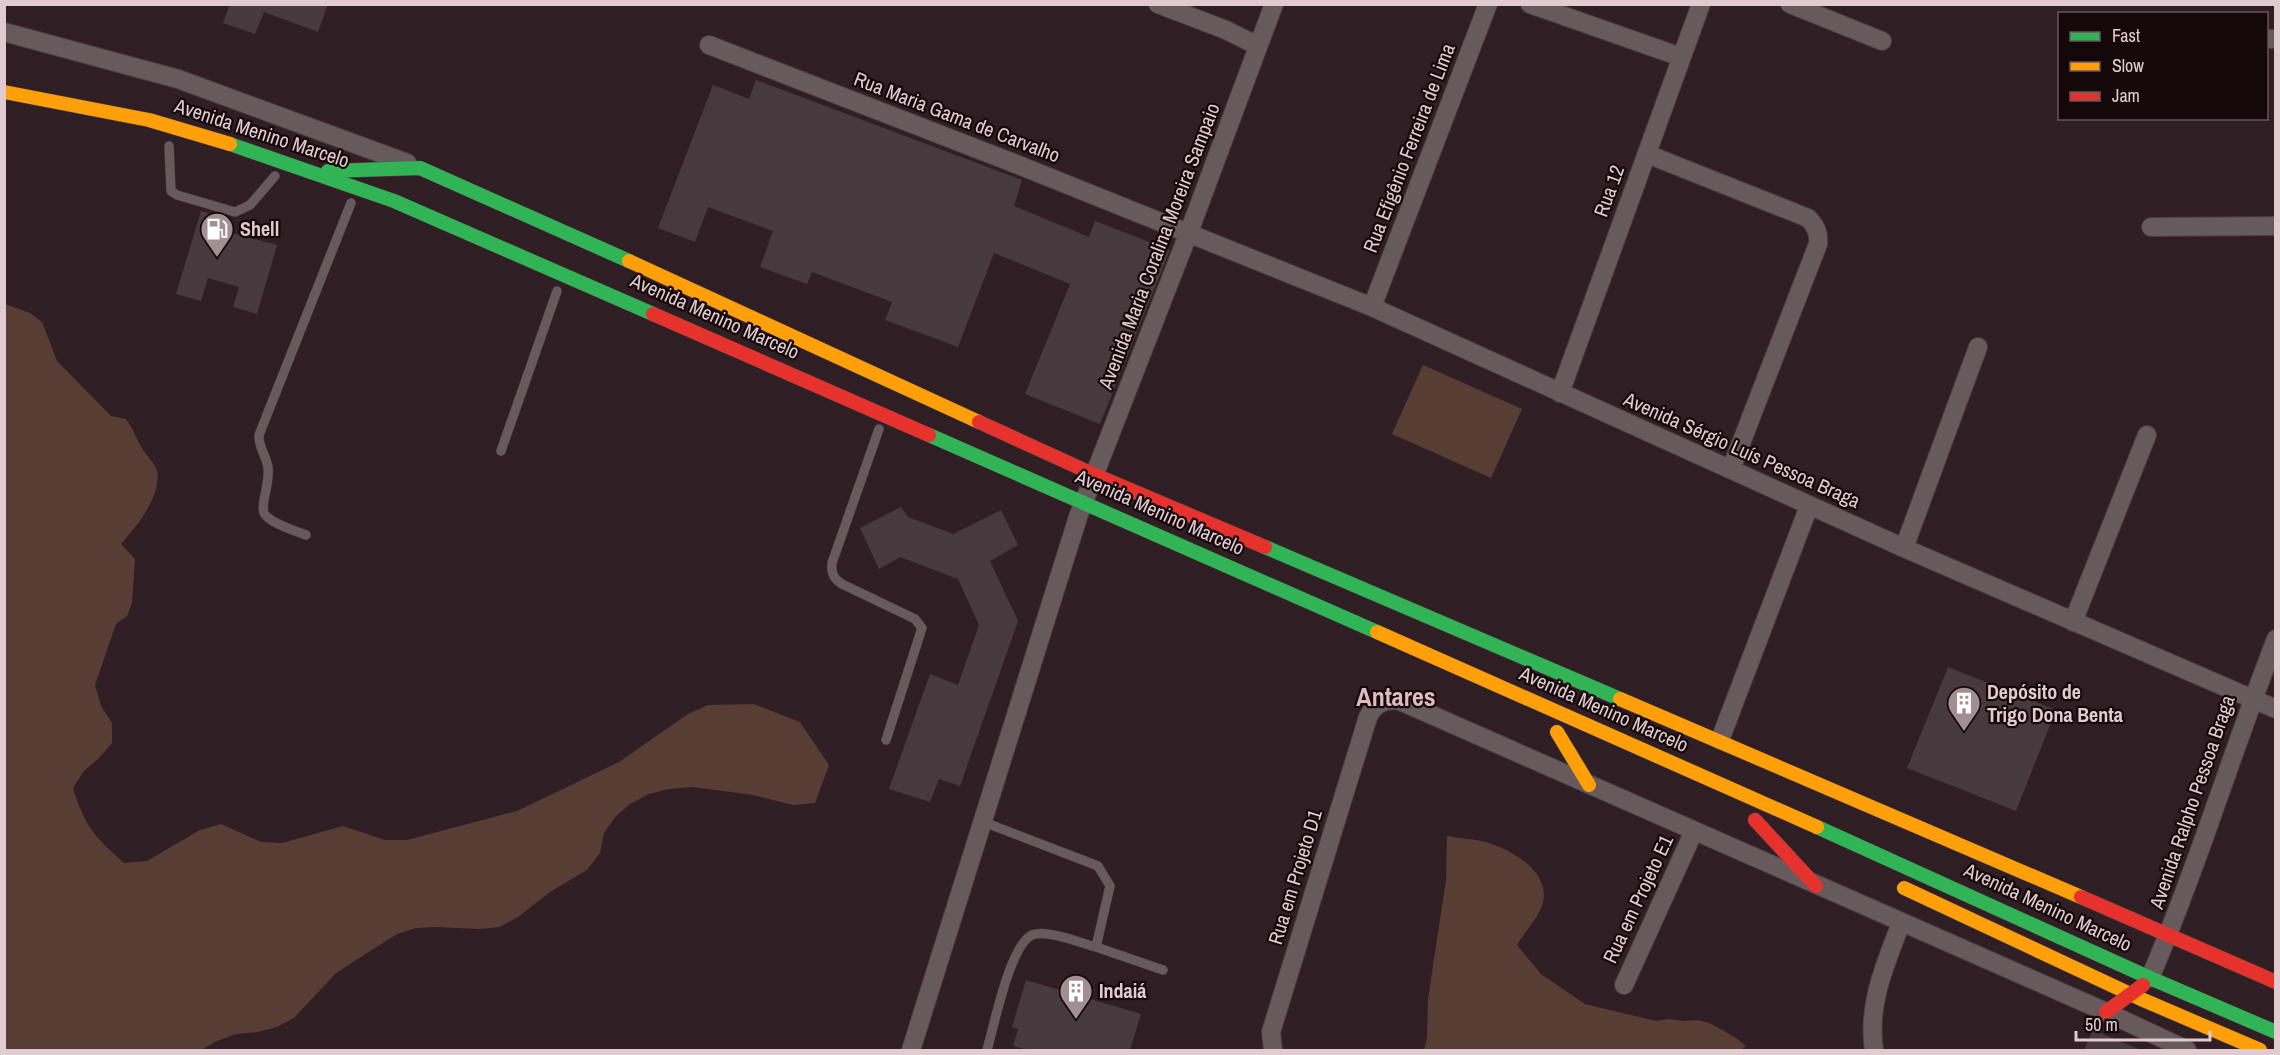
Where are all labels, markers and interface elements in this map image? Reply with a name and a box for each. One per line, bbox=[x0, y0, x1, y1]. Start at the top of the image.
legend bbox=[2058, 12, 2268, 120]
text: Fast bbox=[2112, 23, 2140, 48]
street label: Rua Efigênio Ferreira de Lima bbox=[1356, 40, 1461, 256]
text: Slow bbox=[2112, 53, 2144, 78]
street label: Rua Maria Gama de Carvalho bbox=[850, 65, 1064, 168]
text: Jam bbox=[2112, 83, 2140, 108]
street label: Avenida Menino Marcelo bbox=[170, 91, 353, 173]
street label: Avenida Maria Coralina Moreira Sampaio bbox=[1091, 99, 1226, 394]
street label: Rua 12 bbox=[1587, 161, 1630, 220]
fuel station icon: Shell bbox=[199, 211, 235, 258]
place label: Shell bbox=[240, 215, 279, 242]
street label: Avenida Menino Marcelo bbox=[626, 266, 804, 365]
street label: Avenida Sérgio Luís Pessoa Braga bbox=[1619, 385, 1865, 514]
street label: Avenida Menino Marcelo bbox=[1071, 462, 1249, 561]
street label: Avenida Menino Marcelo bbox=[1515, 659, 1693, 758]
place label: Depósito de Trigo Dona Benta bbox=[1987, 678, 2123, 728]
district label: Antares bbox=[1356, 679, 1436, 714]
building icon: Depósito de Trigo Dona Benta bbox=[1946, 685, 1982, 732]
street label: Avenida Ralpho Pessoa Braga bbox=[2142, 692, 2241, 913]
street label: Rua em Projeto D1 bbox=[1261, 806, 1328, 947]
street label: Rua em Projeto E1 bbox=[1596, 830, 1679, 967]
street label: Avenida Menino Marcelo bbox=[1959, 855, 2136, 957]
building icon: Indaiá bbox=[1058, 973, 1094, 1020]
place label: Indaiá bbox=[1099, 977, 1146, 1004]
scale bar bbox=[2076, 1004, 2210, 1042]
text: 50 m bbox=[2085, 1012, 2118, 1037]

